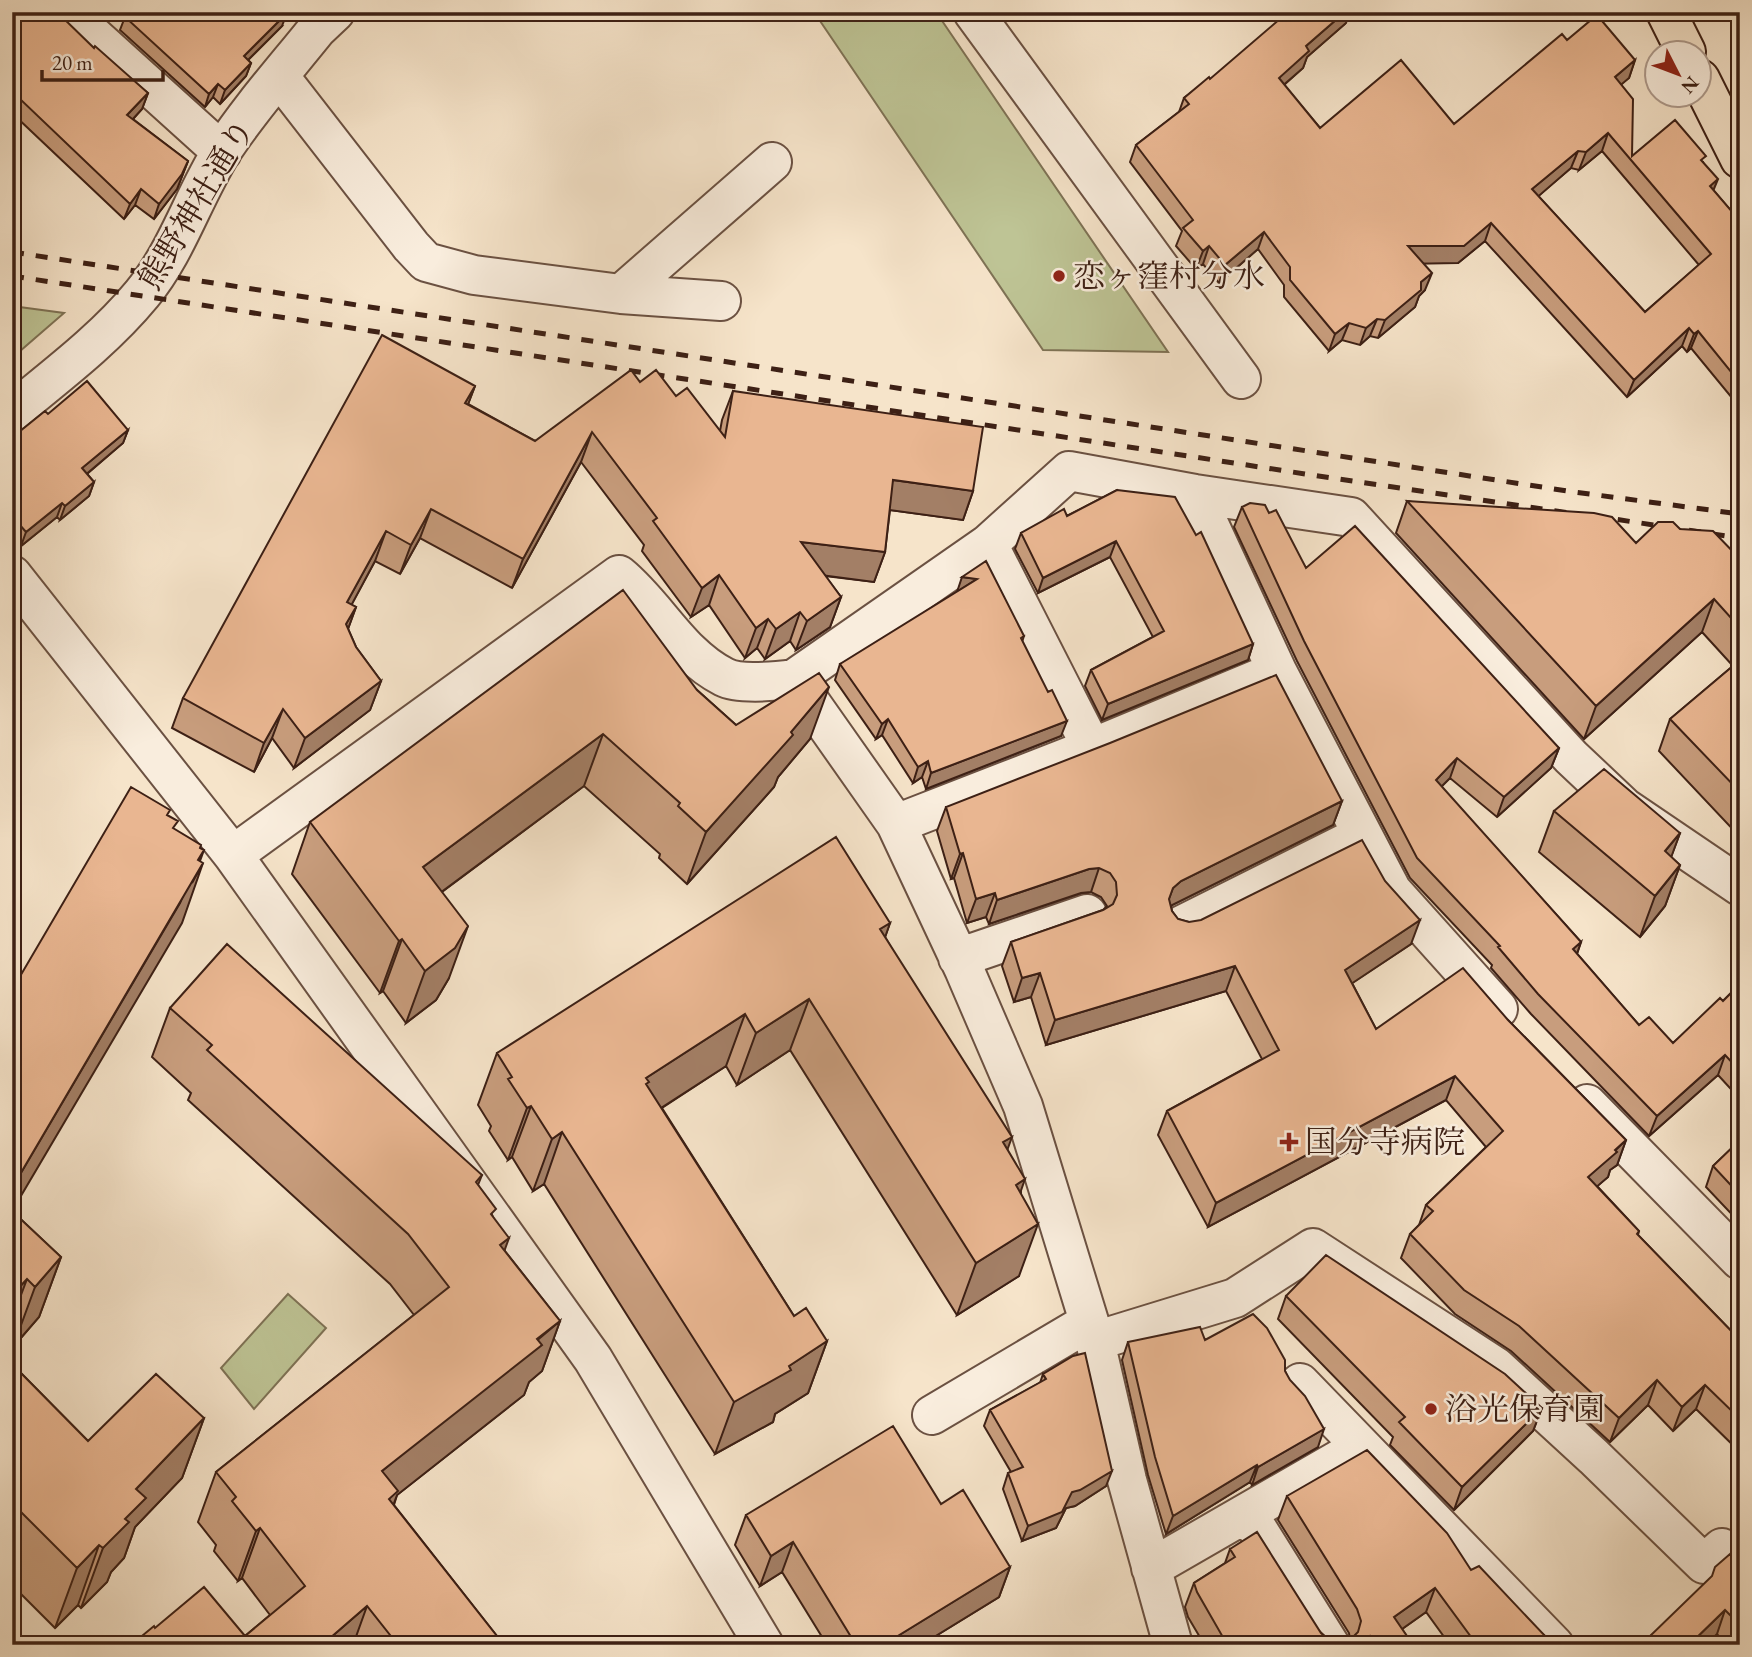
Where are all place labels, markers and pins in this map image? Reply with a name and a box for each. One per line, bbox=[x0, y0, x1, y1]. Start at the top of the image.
place label: 恋ヶ窪村分水 bbox=[1073, 255, 1265, 297]
marker: 恋ヶ窪村分水 bbox=[1051, 268, 1067, 284]
place label: 国分寺病院 bbox=[1305, 1121, 1465, 1163]
marker: 国分寺病院 bbox=[1279, 1132, 1299, 1152]
place label: 浴光保育園 bbox=[1445, 1388, 1605, 1430]
marker: 浴光保育園 bbox=[1423, 1401, 1439, 1417]

